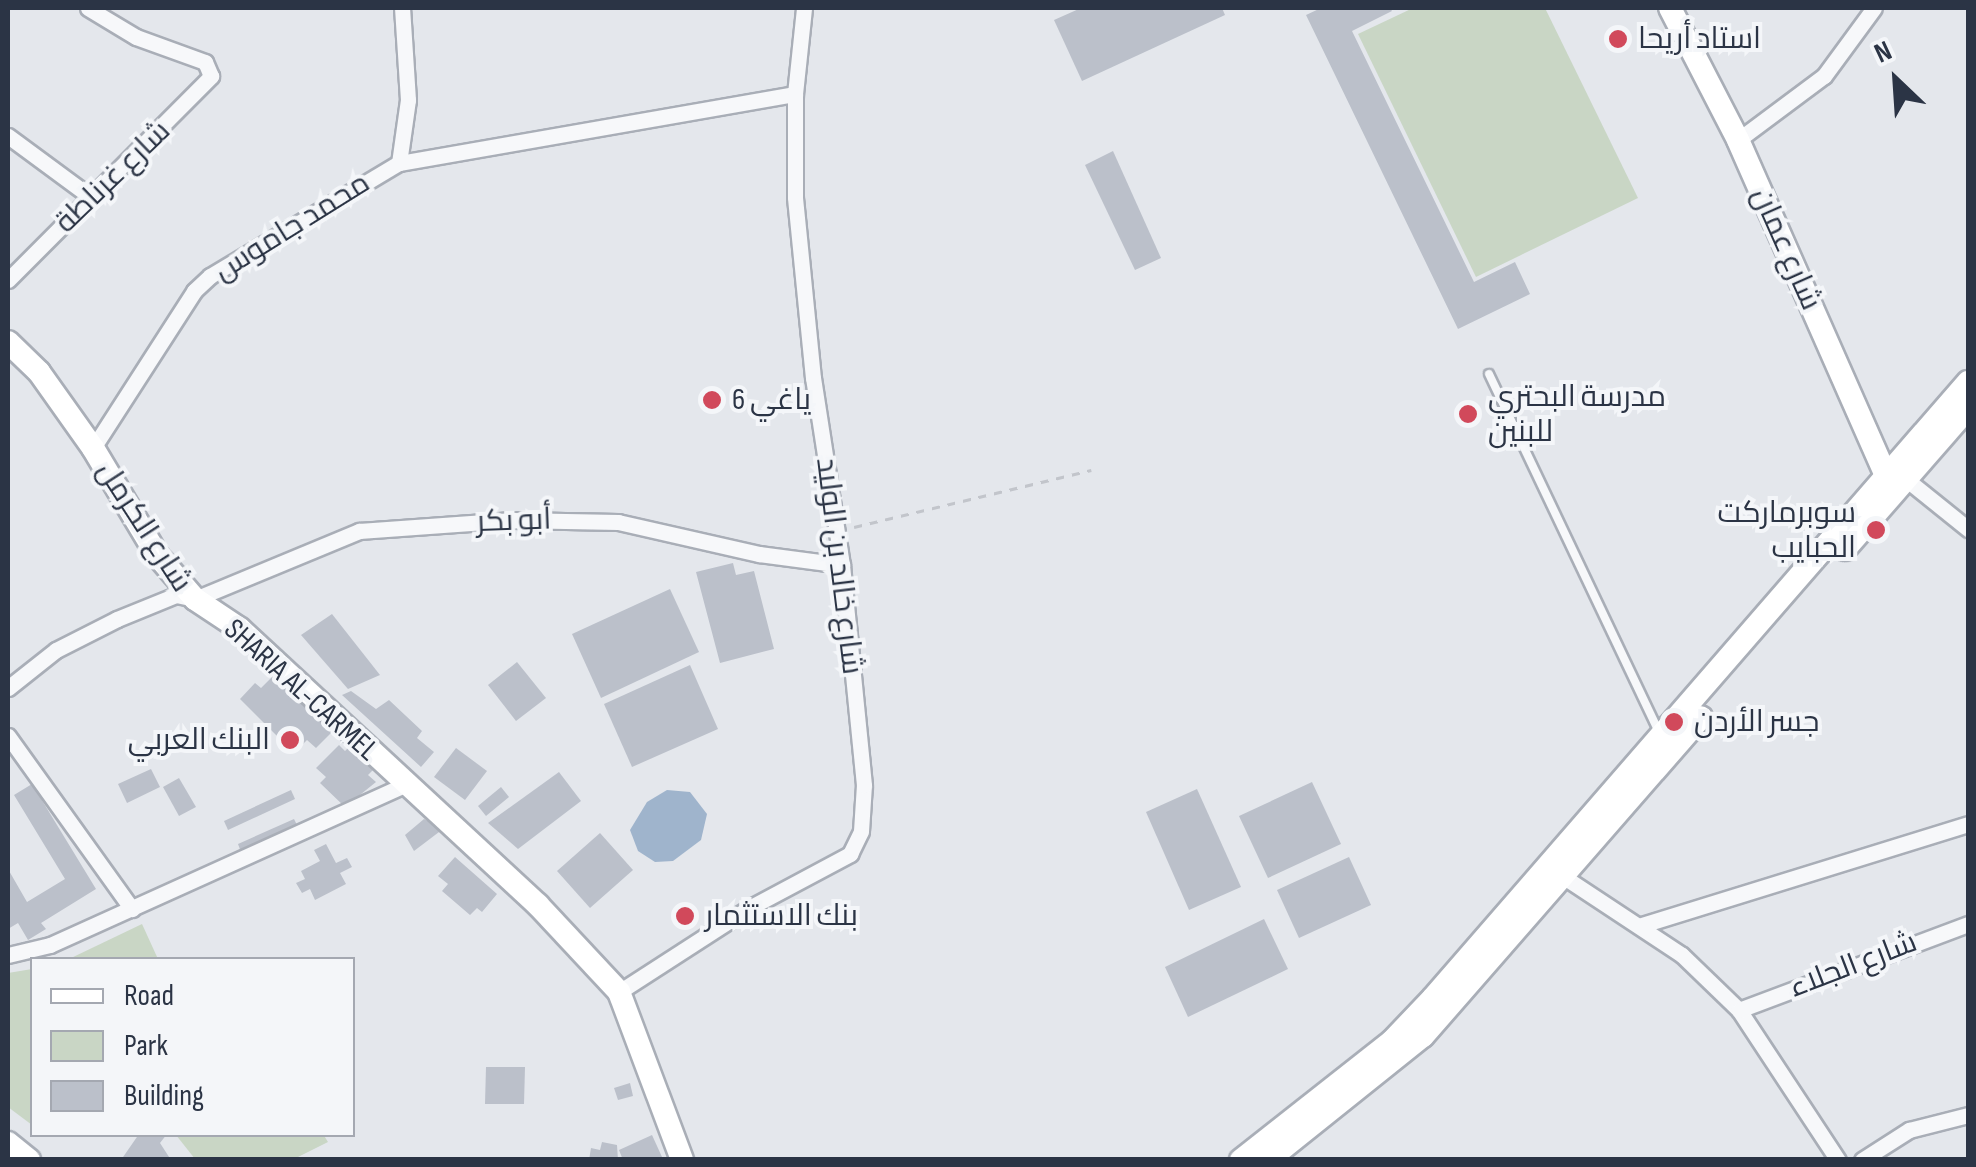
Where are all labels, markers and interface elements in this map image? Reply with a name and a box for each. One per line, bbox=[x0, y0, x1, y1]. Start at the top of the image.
place label: استاد أريحا bbox=[1638, 21, 1761, 57]
marker: استاد أريحا bbox=[1607, 28, 1629, 50]
north arrow bbox=[1846, 30, 1946, 130]
text: N bbox=[1869, 34, 1897, 70]
street label: شارع غرناطة bbox=[48, 113, 178, 241]
street label: محمد جاموس bbox=[207, 165, 377, 289]
street label: شارع عمان bbox=[1743, 182, 1829, 316]
place label: مدرسة البحتري للبنين bbox=[1488, 379, 1666, 450]
place label: ياغي 6 bbox=[732, 382, 811, 418]
marker: ياغي 6 bbox=[701, 389, 723, 411]
marker: مدرسة البحتري للبنين bbox=[1457, 403, 1479, 425]
street label: شارع الكرمل bbox=[89, 455, 199, 599]
street label: شارع خالد بن الوليد bbox=[808, 456, 870, 676]
place label: سوبرماركت الحبايب bbox=[1718, 495, 1856, 566]
street label: أبو بكر bbox=[476, 502, 552, 540]
marker: سوبرماركت الحبايب bbox=[1865, 519, 1887, 541]
street label: SHARIA AL-CARMEL bbox=[217, 612, 385, 768]
place label: جسر الأردن bbox=[1694, 704, 1819, 740]
marker: جسر الأردن bbox=[1663, 711, 1685, 733]
place label: البنك العربي bbox=[128, 722, 270, 758]
marker: البنك العربي bbox=[279, 729, 301, 751]
place label: بنك الاستثمار bbox=[705, 898, 858, 934]
marker: بنك الاستثمار bbox=[674, 905, 696, 927]
street label: شارع الجلاء bbox=[1784, 924, 1922, 1006]
legend bbox=[30, 957, 355, 1137]
text: Road bbox=[124, 978, 174, 1014]
text: Park bbox=[124, 1028, 168, 1064]
text: Building bbox=[124, 1078, 204, 1114]

